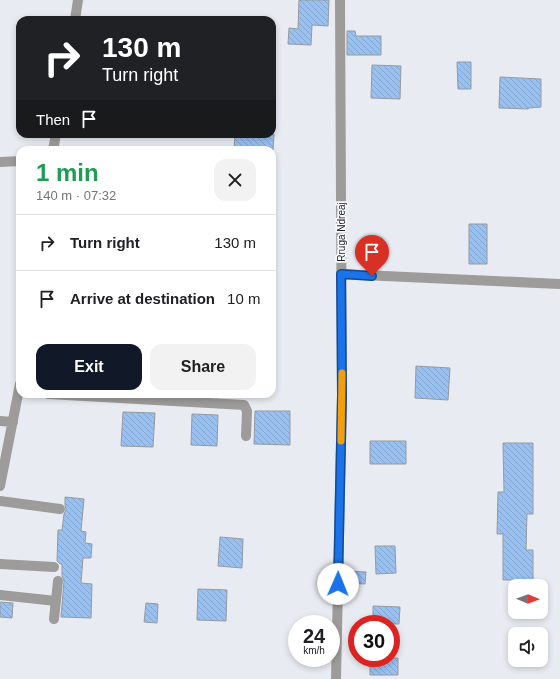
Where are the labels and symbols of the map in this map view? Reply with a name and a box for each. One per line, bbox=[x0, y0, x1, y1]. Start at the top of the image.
street label: Rruga Ndreaj bbox=[336, 202, 347, 262]
pin bbox=[355, 235, 389, 276]
position arrow bbox=[317, 563, 359, 605]
north arrow bbox=[508, 579, 548, 619]
speed limit sign: 30 bbox=[348, 615, 400, 667]

